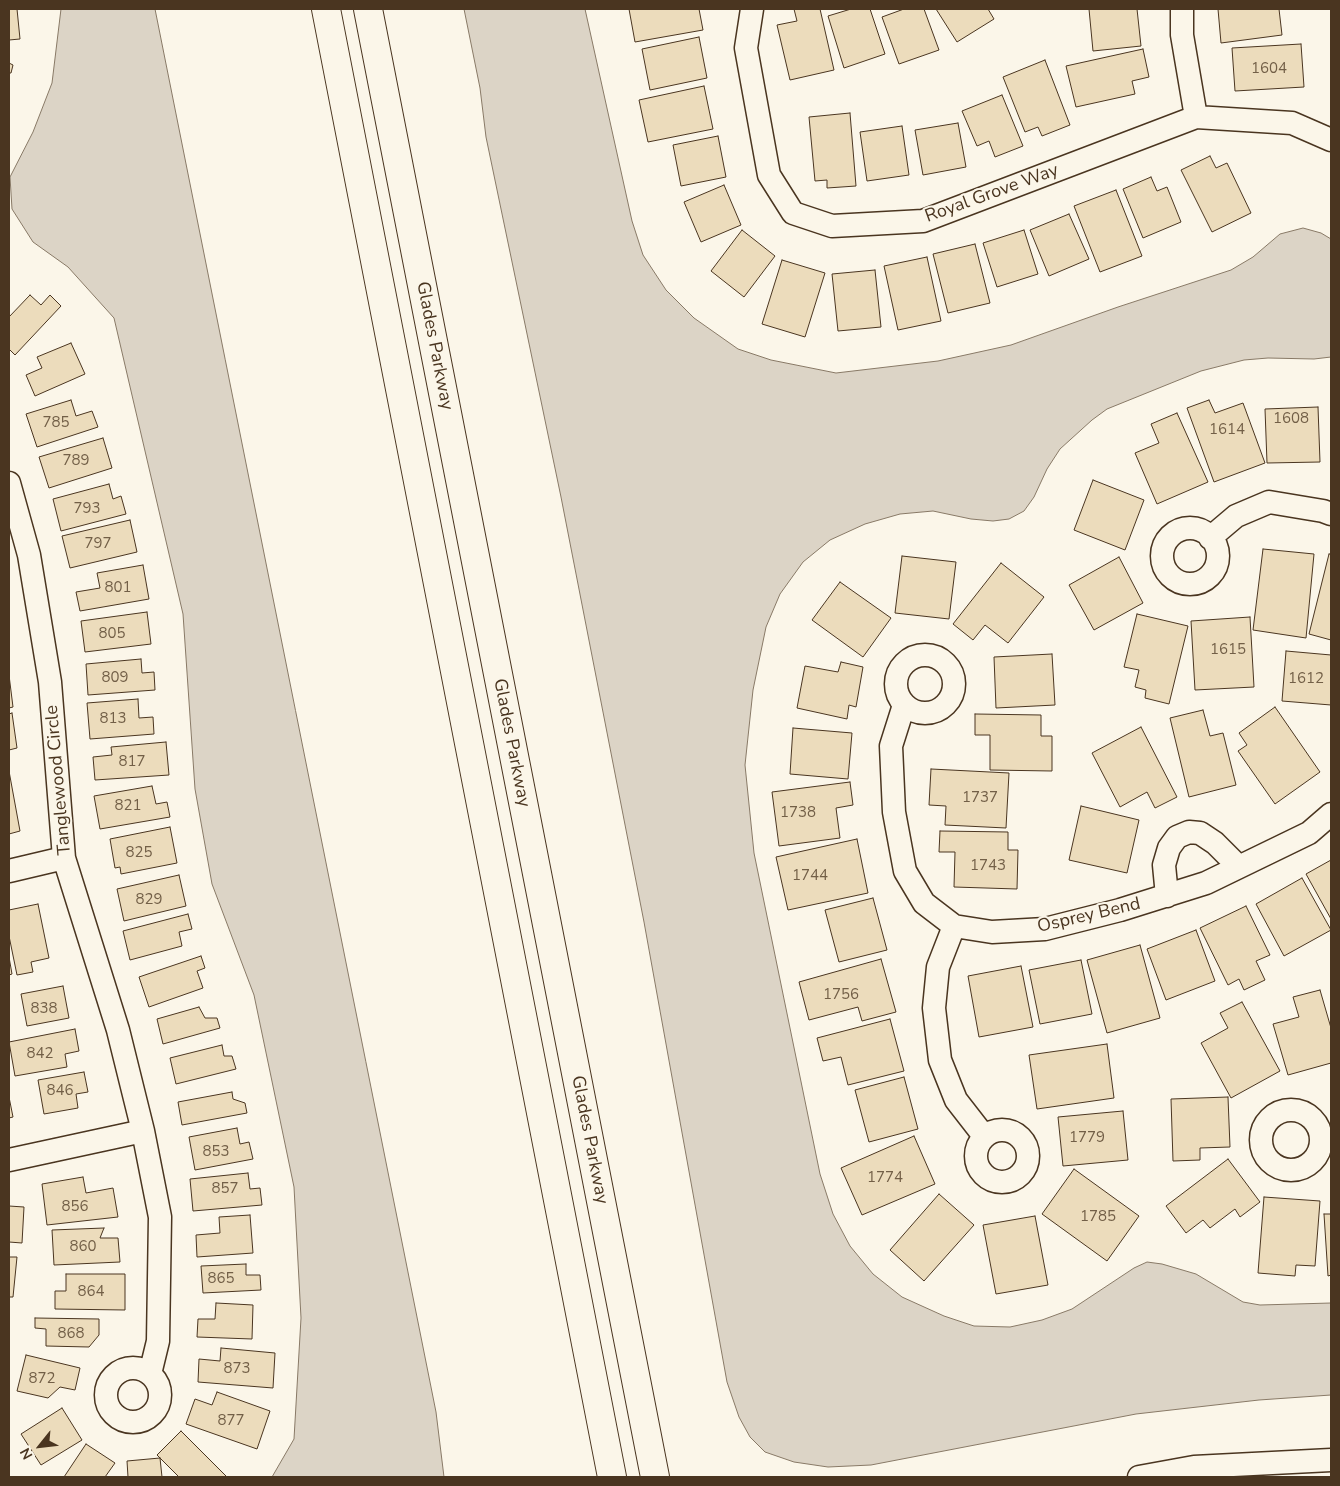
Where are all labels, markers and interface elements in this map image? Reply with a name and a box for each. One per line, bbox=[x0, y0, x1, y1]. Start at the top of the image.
house number: 1604 bbox=[1251, 60, 1287, 78]
street label: Royal Grove Way bbox=[922, 160, 1062, 228]
street label: Glades Parkway bbox=[411, 280, 457, 412]
house number: 1608 bbox=[1273, 410, 1309, 428]
house number: 785 bbox=[43, 414, 69, 432]
house number: 1614 bbox=[1209, 421, 1245, 439]
house number: 789 bbox=[63, 452, 89, 470]
house number: 793 bbox=[74, 500, 100, 518]
house number: 797 bbox=[85, 535, 111, 553]
house number: 801 bbox=[105, 579, 131, 597]
house number: 805 bbox=[99, 625, 125, 643]
house number: 1615 bbox=[1210, 641, 1246, 659]
house number: 809 bbox=[102, 669, 128, 687]
house number: 1612 bbox=[1288, 670, 1324, 688]
street label: Glades Parkway bbox=[488, 677, 534, 809]
street label: Tanglewood Circle bbox=[42, 704, 76, 856]
house number: 813 bbox=[100, 710, 126, 728]
house number: 817 bbox=[119, 753, 145, 771]
house number: 1737 bbox=[962, 789, 998, 807]
house number: 821 bbox=[115, 797, 141, 815]
house number: 1738 bbox=[780, 804, 816, 822]
house number: 825 bbox=[126, 844, 152, 862]
house number: 1743 bbox=[970, 857, 1006, 875]
house number: 1744 bbox=[792, 867, 828, 885]
house number: 829 bbox=[136, 891, 162, 909]
street label: Osprey Bend bbox=[1035, 894, 1143, 938]
house number: 1756 bbox=[823, 986, 859, 1004]
house number: 838 bbox=[31, 1000, 57, 1018]
house number: 842 bbox=[27, 1045, 53, 1063]
street label: Glades Parkway bbox=[566, 1074, 612, 1206]
house number: 846 bbox=[47, 1082, 73, 1100]
house number: 1779 bbox=[1069, 1129, 1105, 1147]
house number: 853 bbox=[203, 1143, 229, 1161]
house number: 1774 bbox=[867, 1169, 903, 1187]
house number: 857 bbox=[212, 1180, 238, 1198]
house number: 856 bbox=[62, 1198, 88, 1216]
house number: 1785 bbox=[1080, 1208, 1116, 1226]
house number: 860 bbox=[70, 1238, 96, 1256]
house number: 865 bbox=[208, 1270, 234, 1288]
house number: 864 bbox=[78, 1283, 104, 1301]
house number: 868 bbox=[58, 1325, 84, 1343]
house number: 873 bbox=[224, 1360, 250, 1378]
house number: 872 bbox=[29, 1370, 55, 1388]
house number: 877 bbox=[218, 1412, 244, 1430]
north arrow bbox=[15, 1421, 65, 1471]
text: N bbox=[16, 1444, 37, 1463]

